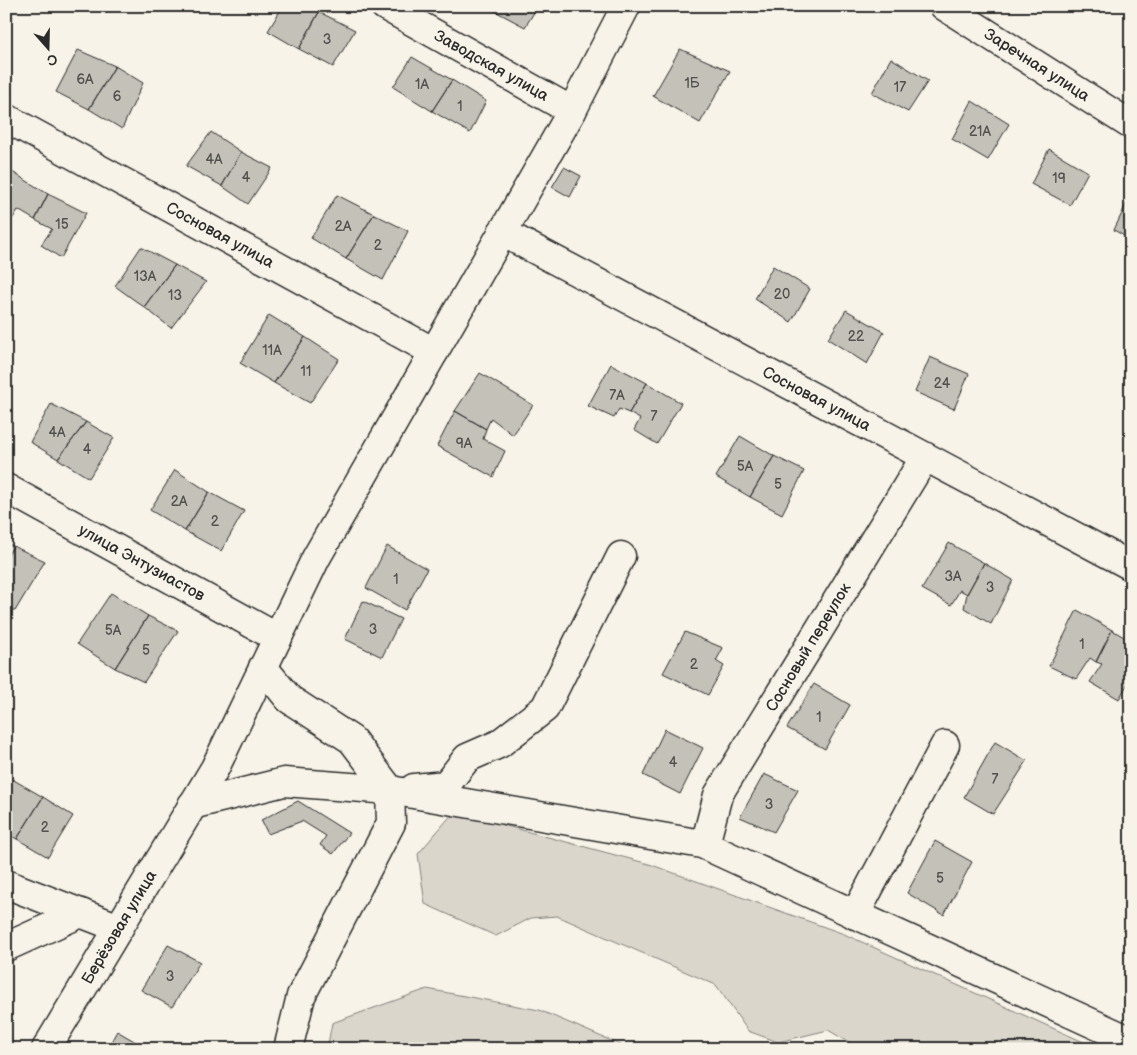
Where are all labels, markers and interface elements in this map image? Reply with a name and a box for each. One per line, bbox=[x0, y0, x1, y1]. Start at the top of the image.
north arrow bbox=[22, 22, 72, 72]
street label: Заречная улица bbox=[981, 25, 1093, 106]
street label: Заводская улица bbox=[431, 26, 552, 106]
house number: 3 bbox=[323, 31, 331, 48]
text: С bbox=[45, 50, 60, 69]
house number: 6А bbox=[76, 71, 94, 88]
house number: 1Б bbox=[684, 75, 700, 92]
house number: 1А bbox=[415, 76, 429, 93]
house number: 17 bbox=[894, 79, 906, 96]
house number: 6 bbox=[113, 88, 122, 105]
house number: 1 bbox=[457, 98, 463, 115]
house number: 21А bbox=[969, 123, 991, 140]
house number: 4А bbox=[205, 151, 223, 168]
house number: 4 bbox=[242, 169, 251, 186]
house number: 19 bbox=[1052, 170, 1066, 187]
street label: Сосновая улица bbox=[163, 198, 278, 272]
house number: 15 bbox=[55, 216, 69, 233]
house number: 2А bbox=[335, 218, 352, 235]
house number: 2 bbox=[374, 237, 383, 254]
house number: 13А bbox=[134, 268, 157, 285]
house number: 20 bbox=[774, 286, 790, 303]
house number: 13 bbox=[168, 287, 182, 304]
house number: 22 bbox=[848, 328, 865, 345]
house number: 11А bbox=[262, 342, 282, 359]
street label: Сосновая улица bbox=[759, 362, 874, 436]
house number: 11 bbox=[301, 363, 311, 380]
house number: 24 bbox=[934, 375, 951, 392]
house number: 7А bbox=[609, 387, 625, 404]
house number: 7 bbox=[651, 408, 658, 425]
house number: 4А bbox=[48, 424, 66, 441]
house number: 9А bbox=[456, 435, 473, 452]
house number: 4 bbox=[83, 441, 92, 458]
house number: 5А bbox=[737, 458, 754, 475]
house number: 5 bbox=[774, 476, 782, 493]
house number: 2А bbox=[171, 493, 188, 510]
house number: 2 bbox=[211, 513, 220, 530]
street label: улица Энтузиастов bbox=[75, 520, 209, 606]
house number: 3А bbox=[944, 568, 962, 585]
house number: 1 bbox=[393, 571, 399, 588]
street label: Сосновый переулок bbox=[762, 579, 855, 715]
house number: 3 bbox=[986, 579, 994, 596]
house number: 3 bbox=[369, 621, 377, 638]
house number: 5А bbox=[105, 622, 122, 639]
house number: 1 bbox=[1079, 636, 1085, 653]
house number: 5 bbox=[142, 642, 150, 659]
house number: 2 bbox=[690, 656, 699, 673]
house number: 1 bbox=[816, 709, 822, 726]
house number: 4 bbox=[669, 754, 678, 771]
house number: 7 bbox=[992, 771, 999, 788]
house number: 3 bbox=[765, 796, 773, 813]
house number: 2 bbox=[41, 819, 50, 836]
street label: Берёзовая улица bbox=[78, 867, 161, 988]
house number: 5 bbox=[936, 870, 944, 887]
house number: 3 bbox=[166, 968, 174, 985]

